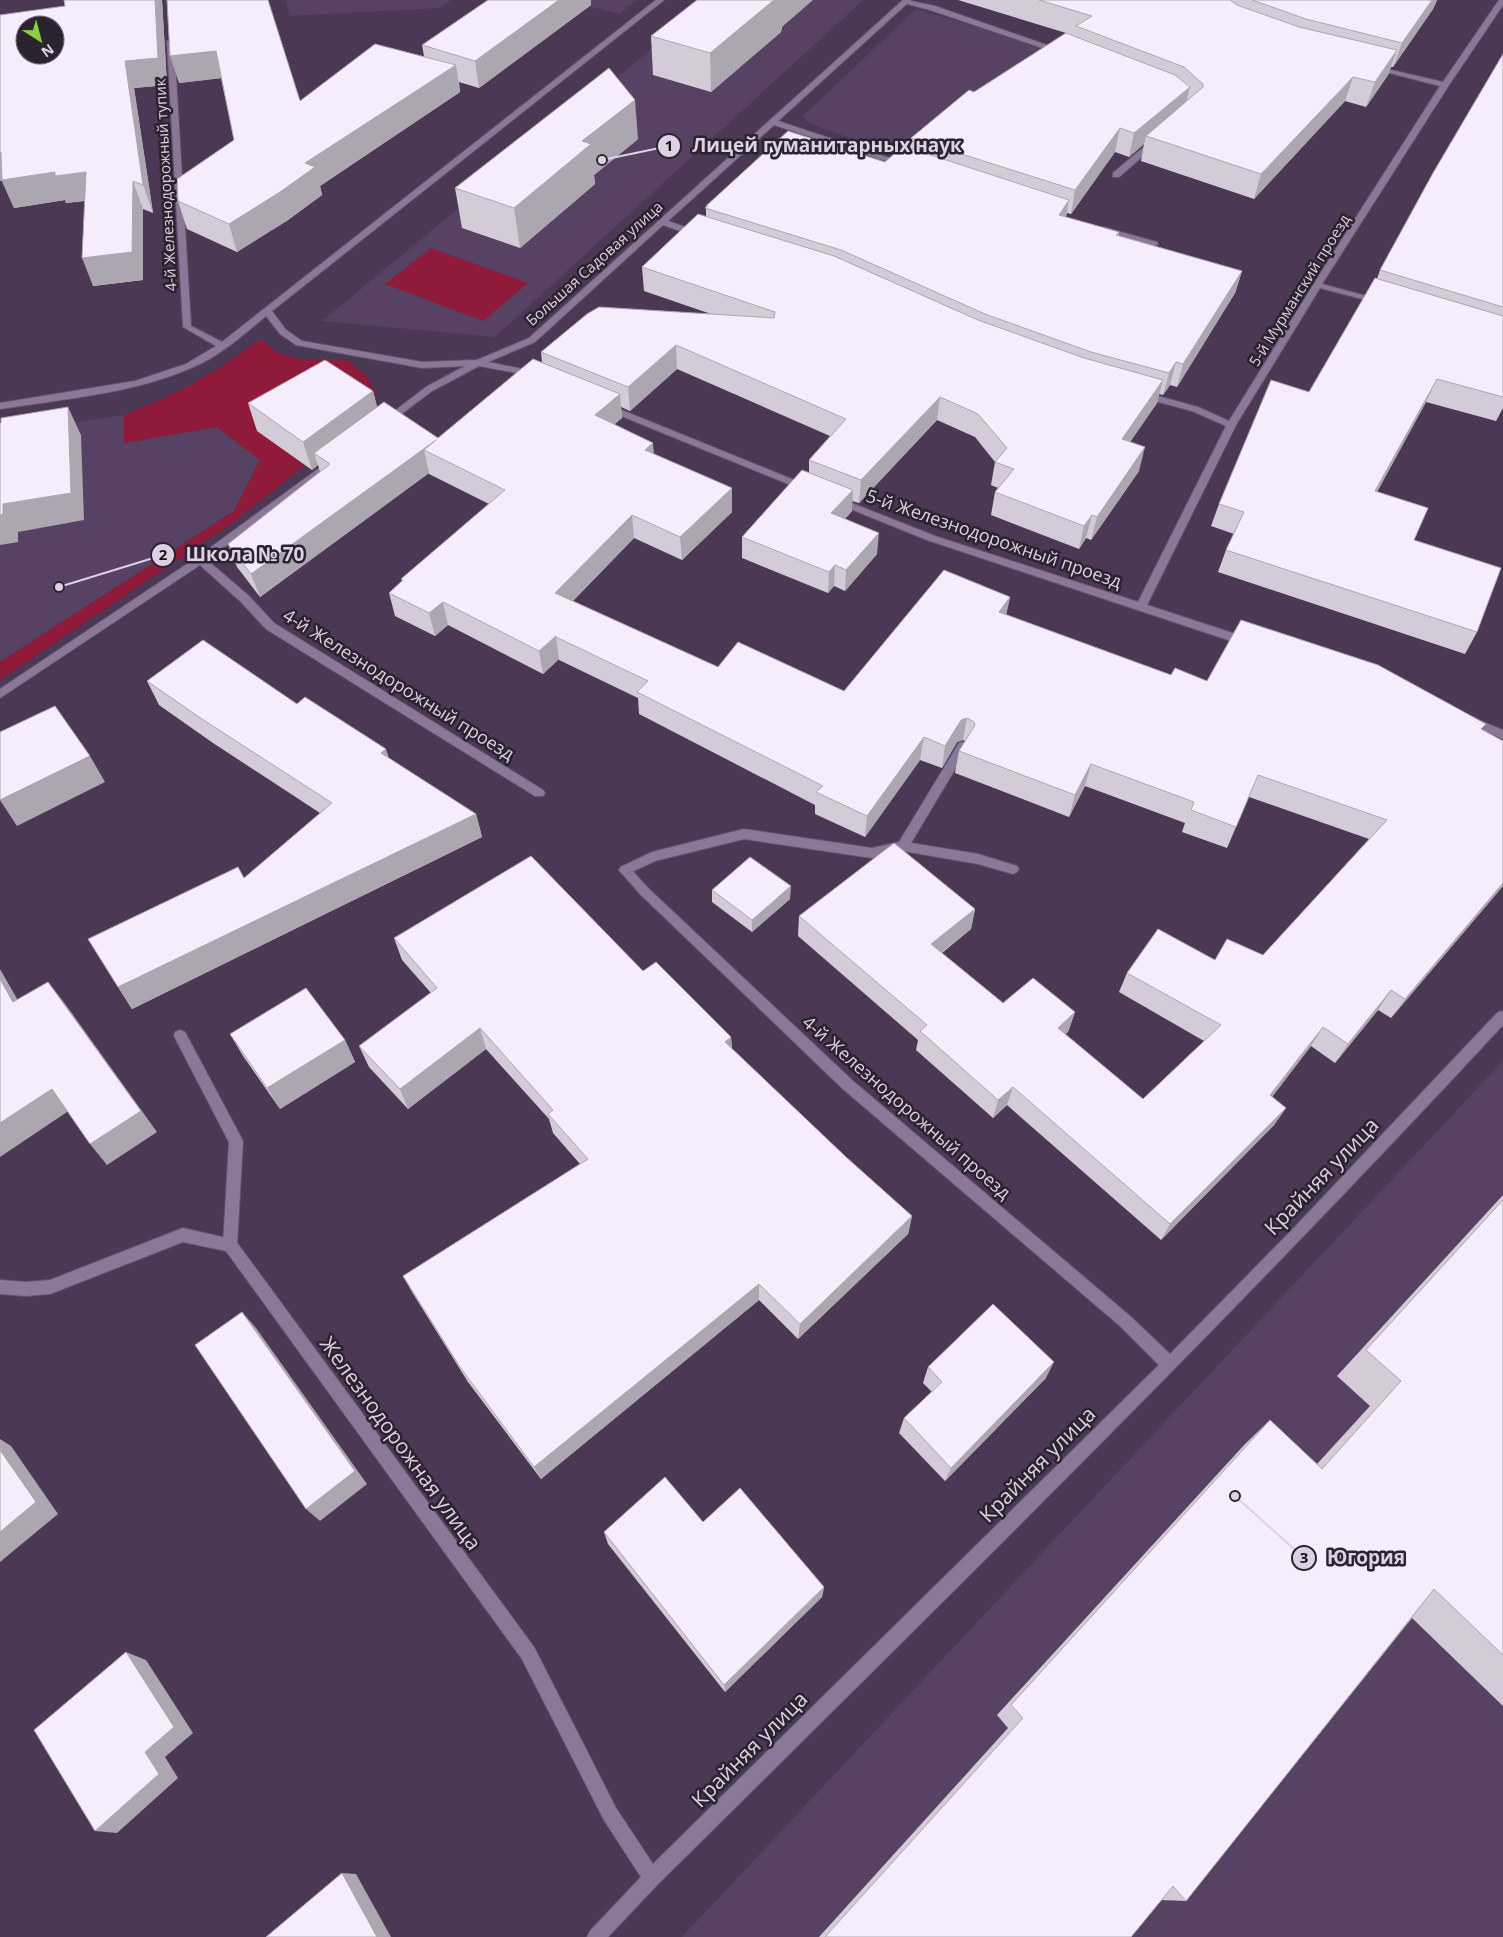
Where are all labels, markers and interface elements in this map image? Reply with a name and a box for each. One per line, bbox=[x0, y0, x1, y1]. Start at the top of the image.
north arrow bbox=[15, 15, 65, 65]
text: N bbox=[38, 40, 58, 62]
street label: 4-й Железнодорожный тупик bbox=[149, 78, 181, 292]
callout: Лицей гуманитарных наук bbox=[657, 129, 971, 163]
text: Лицей гуманитарных наук bbox=[692, 132, 962, 158]
text: 1 bbox=[665, 135, 673, 155]
street label: Большая Садовая улица bbox=[521, 196, 667, 330]
street label: 5-й Мурманский проезд bbox=[1244, 210, 1354, 370]
street label: 5-й Железнодорожный проезд bbox=[863, 483, 1125, 593]
callout: Школа № 70 bbox=[151, 538, 315, 572]
text: Школа № 70 bbox=[186, 541, 305, 567]
text: 2 bbox=[159, 544, 168, 564]
street label: 4-й Железнодорожный проезд bbox=[279, 603, 519, 765]
street label: 4-й Железнодорожный проезд bbox=[798, 1010, 1016, 1204]
street label: Крайняя улица bbox=[1258, 1111, 1384, 1241]
street label: Железнодорожная улица bbox=[314, 1331, 488, 1555]
street label: Крайняя улица bbox=[973, 1400, 1101, 1528]
callout: Югория bbox=[1292, 1541, 1415, 1575]
text: Югория bbox=[1327, 1544, 1405, 1570]
text: 3 bbox=[1300, 1547, 1308, 1567]
street label: Крайняя улица bbox=[685, 1685, 813, 1813]

